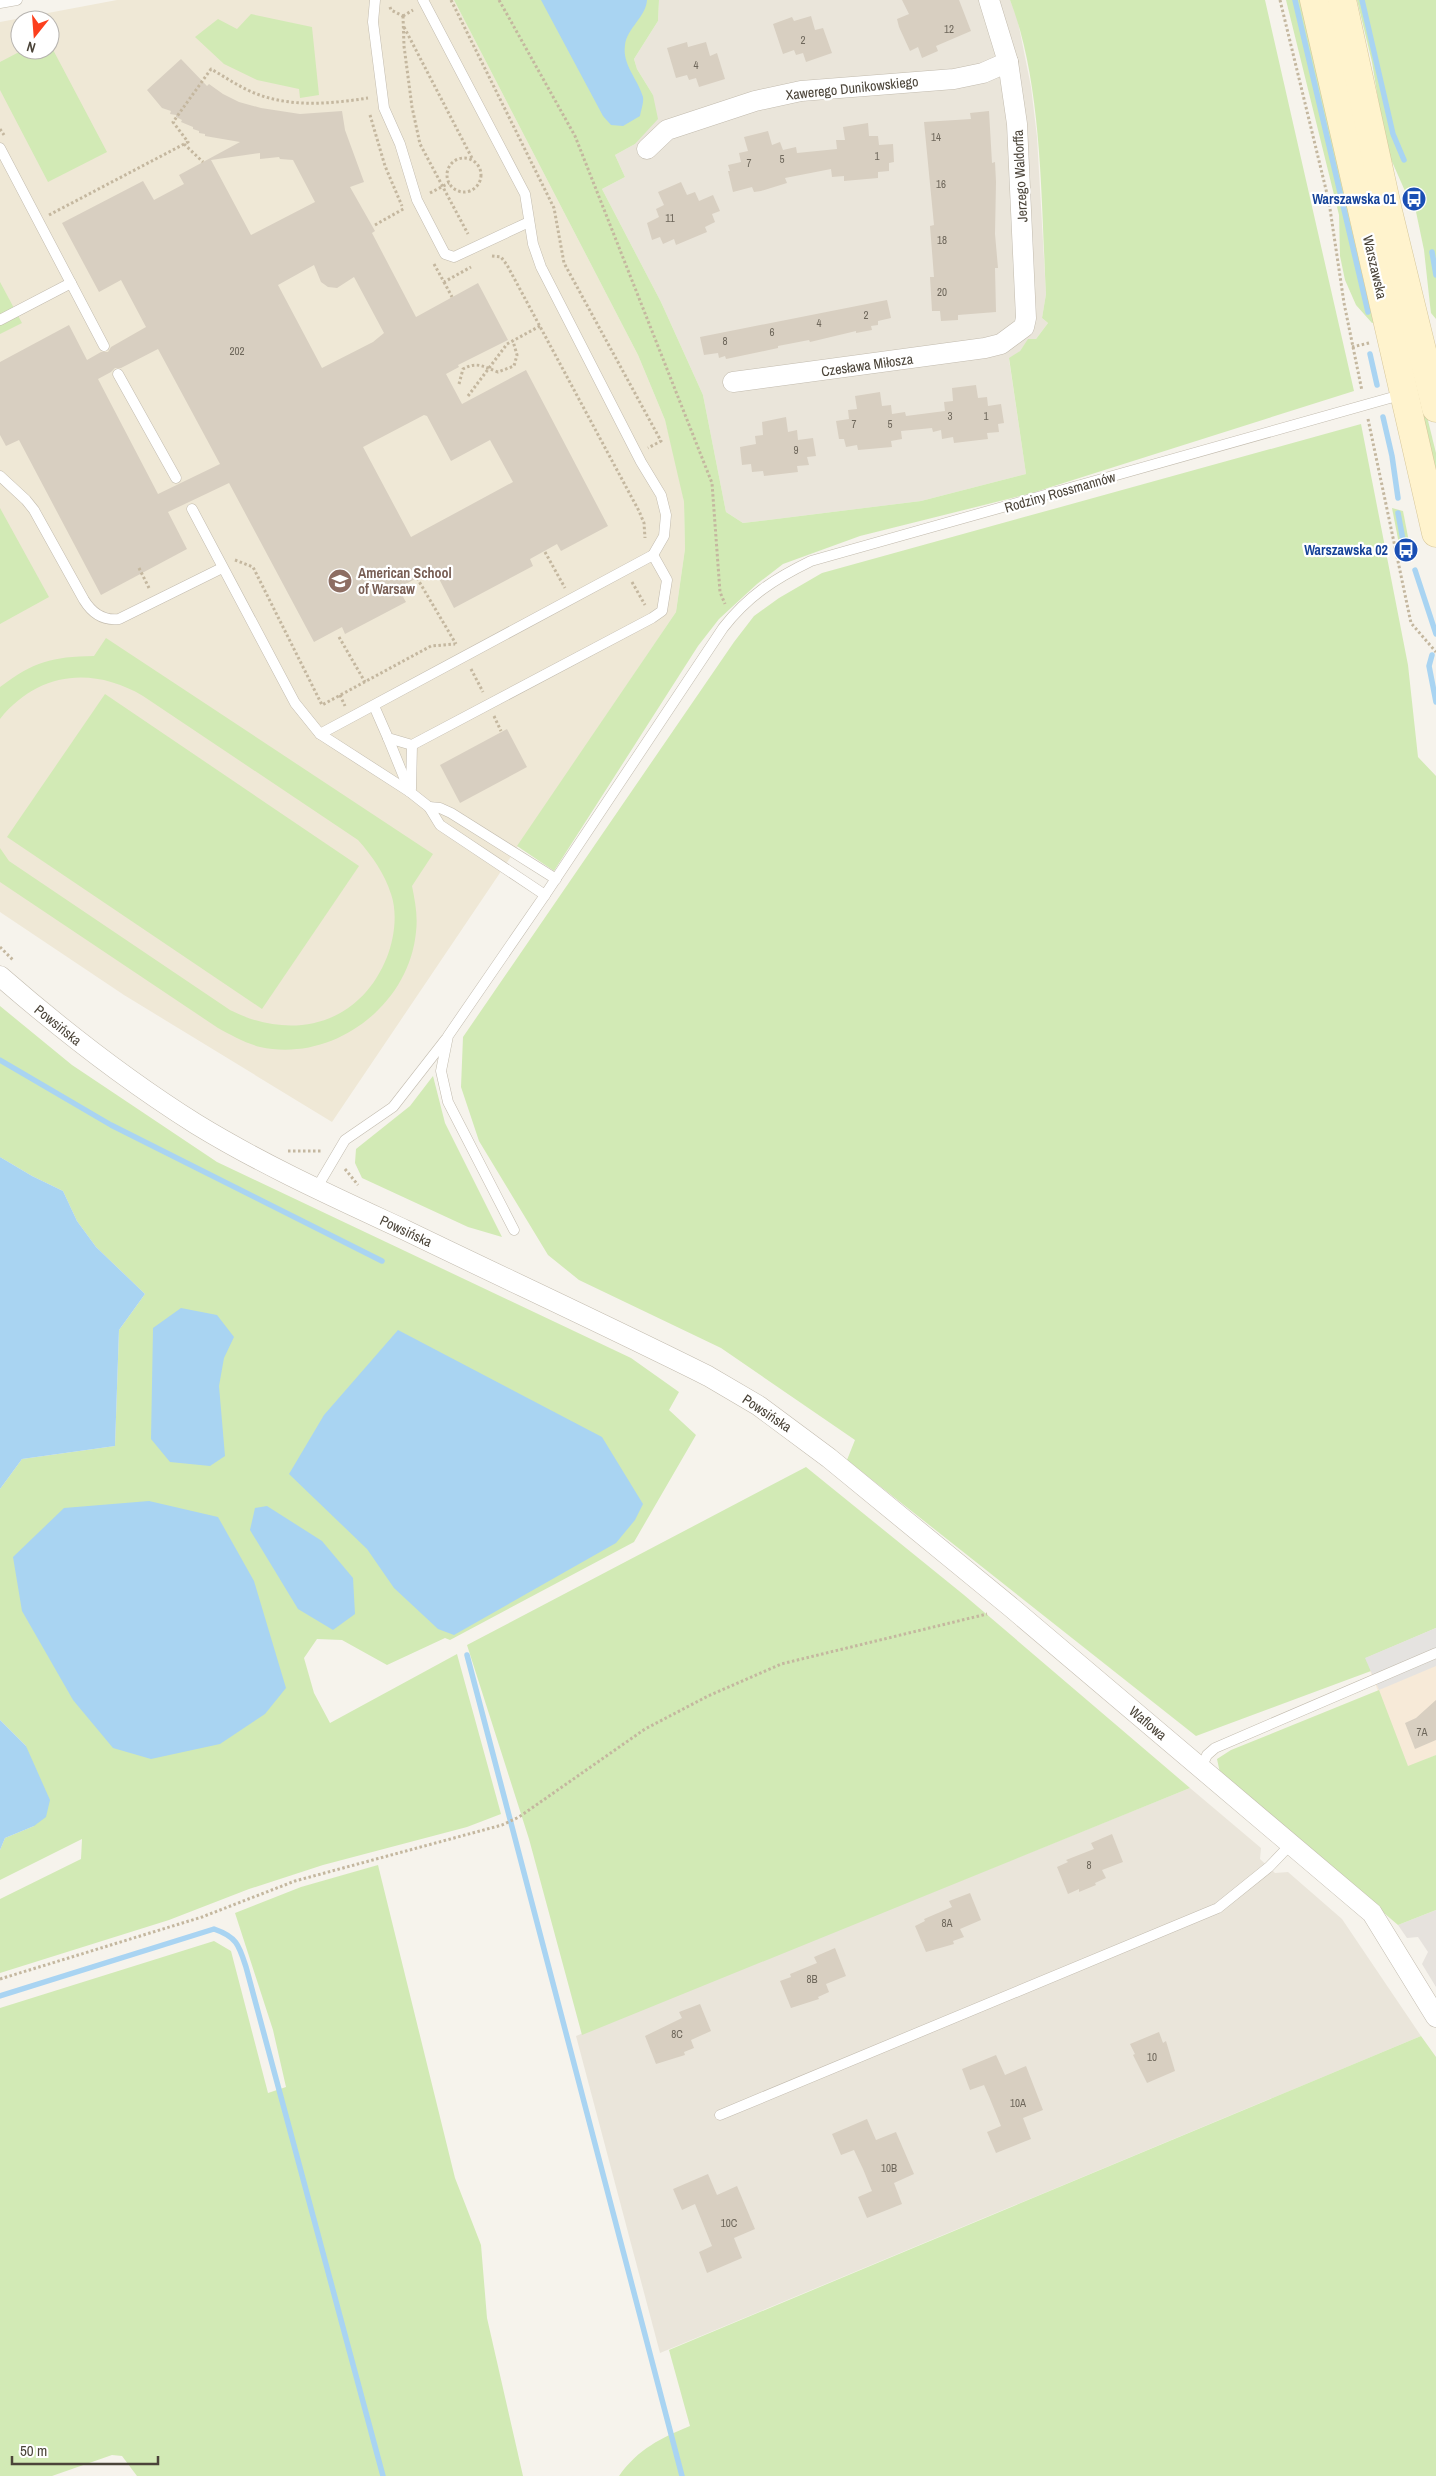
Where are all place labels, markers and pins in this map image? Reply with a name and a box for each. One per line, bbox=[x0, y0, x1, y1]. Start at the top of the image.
bus stop icon: Warszawska 01 bbox=[1401, 186, 1427, 212]
place label: Warszawska 01 bbox=[1312, 190, 1397, 208]
bus stop icon: Warszawska 02 bbox=[1393, 537, 1419, 563]
place label: Warszawska 02 bbox=[1304, 541, 1388, 559]
place label: American School of Warsaw bbox=[358, 564, 452, 598]
school or university icon: American School of Warsaw bbox=[327, 568, 353, 594]

